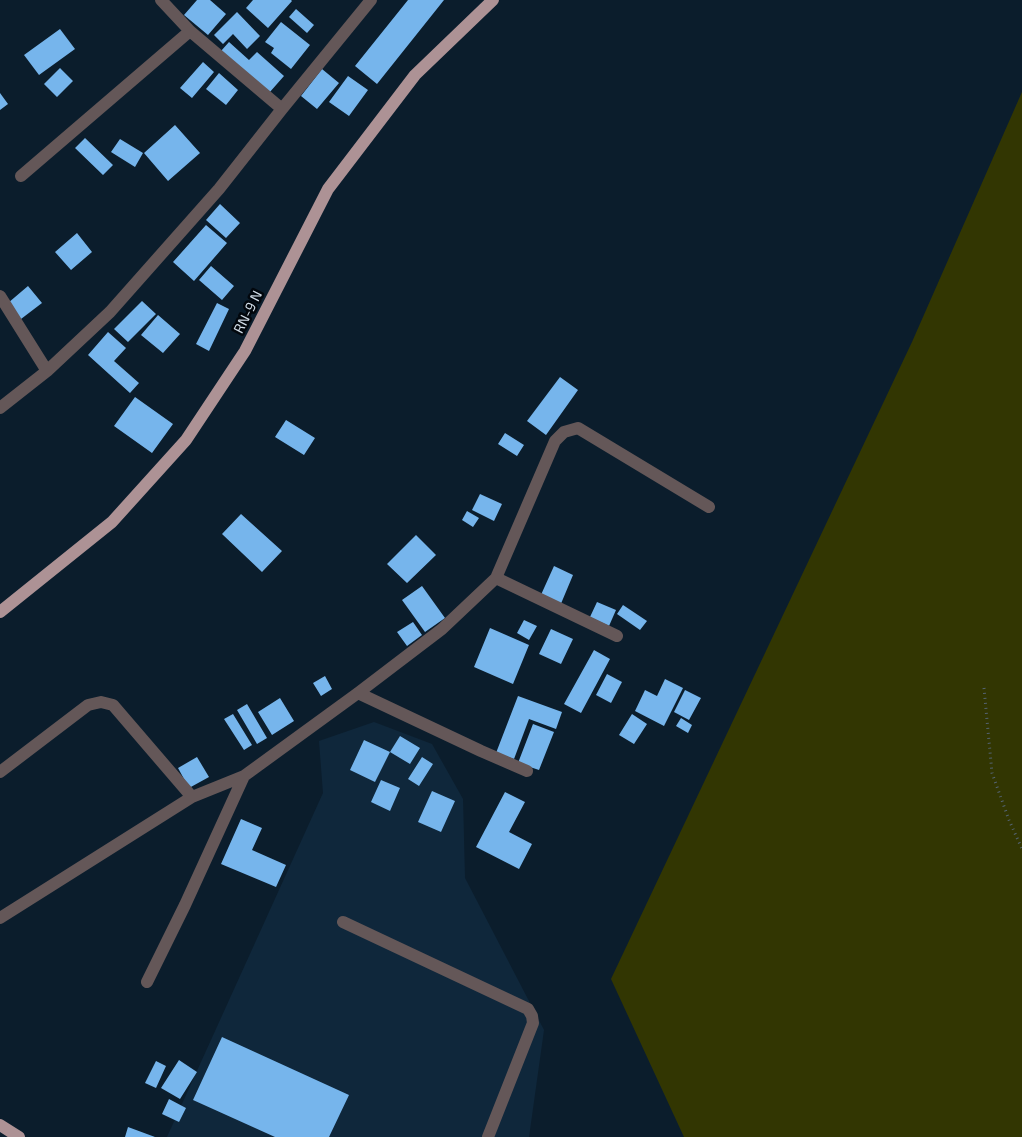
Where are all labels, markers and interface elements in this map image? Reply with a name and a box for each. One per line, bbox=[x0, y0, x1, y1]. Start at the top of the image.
street label: RN-9 N bbox=[230, 288, 266, 336]

